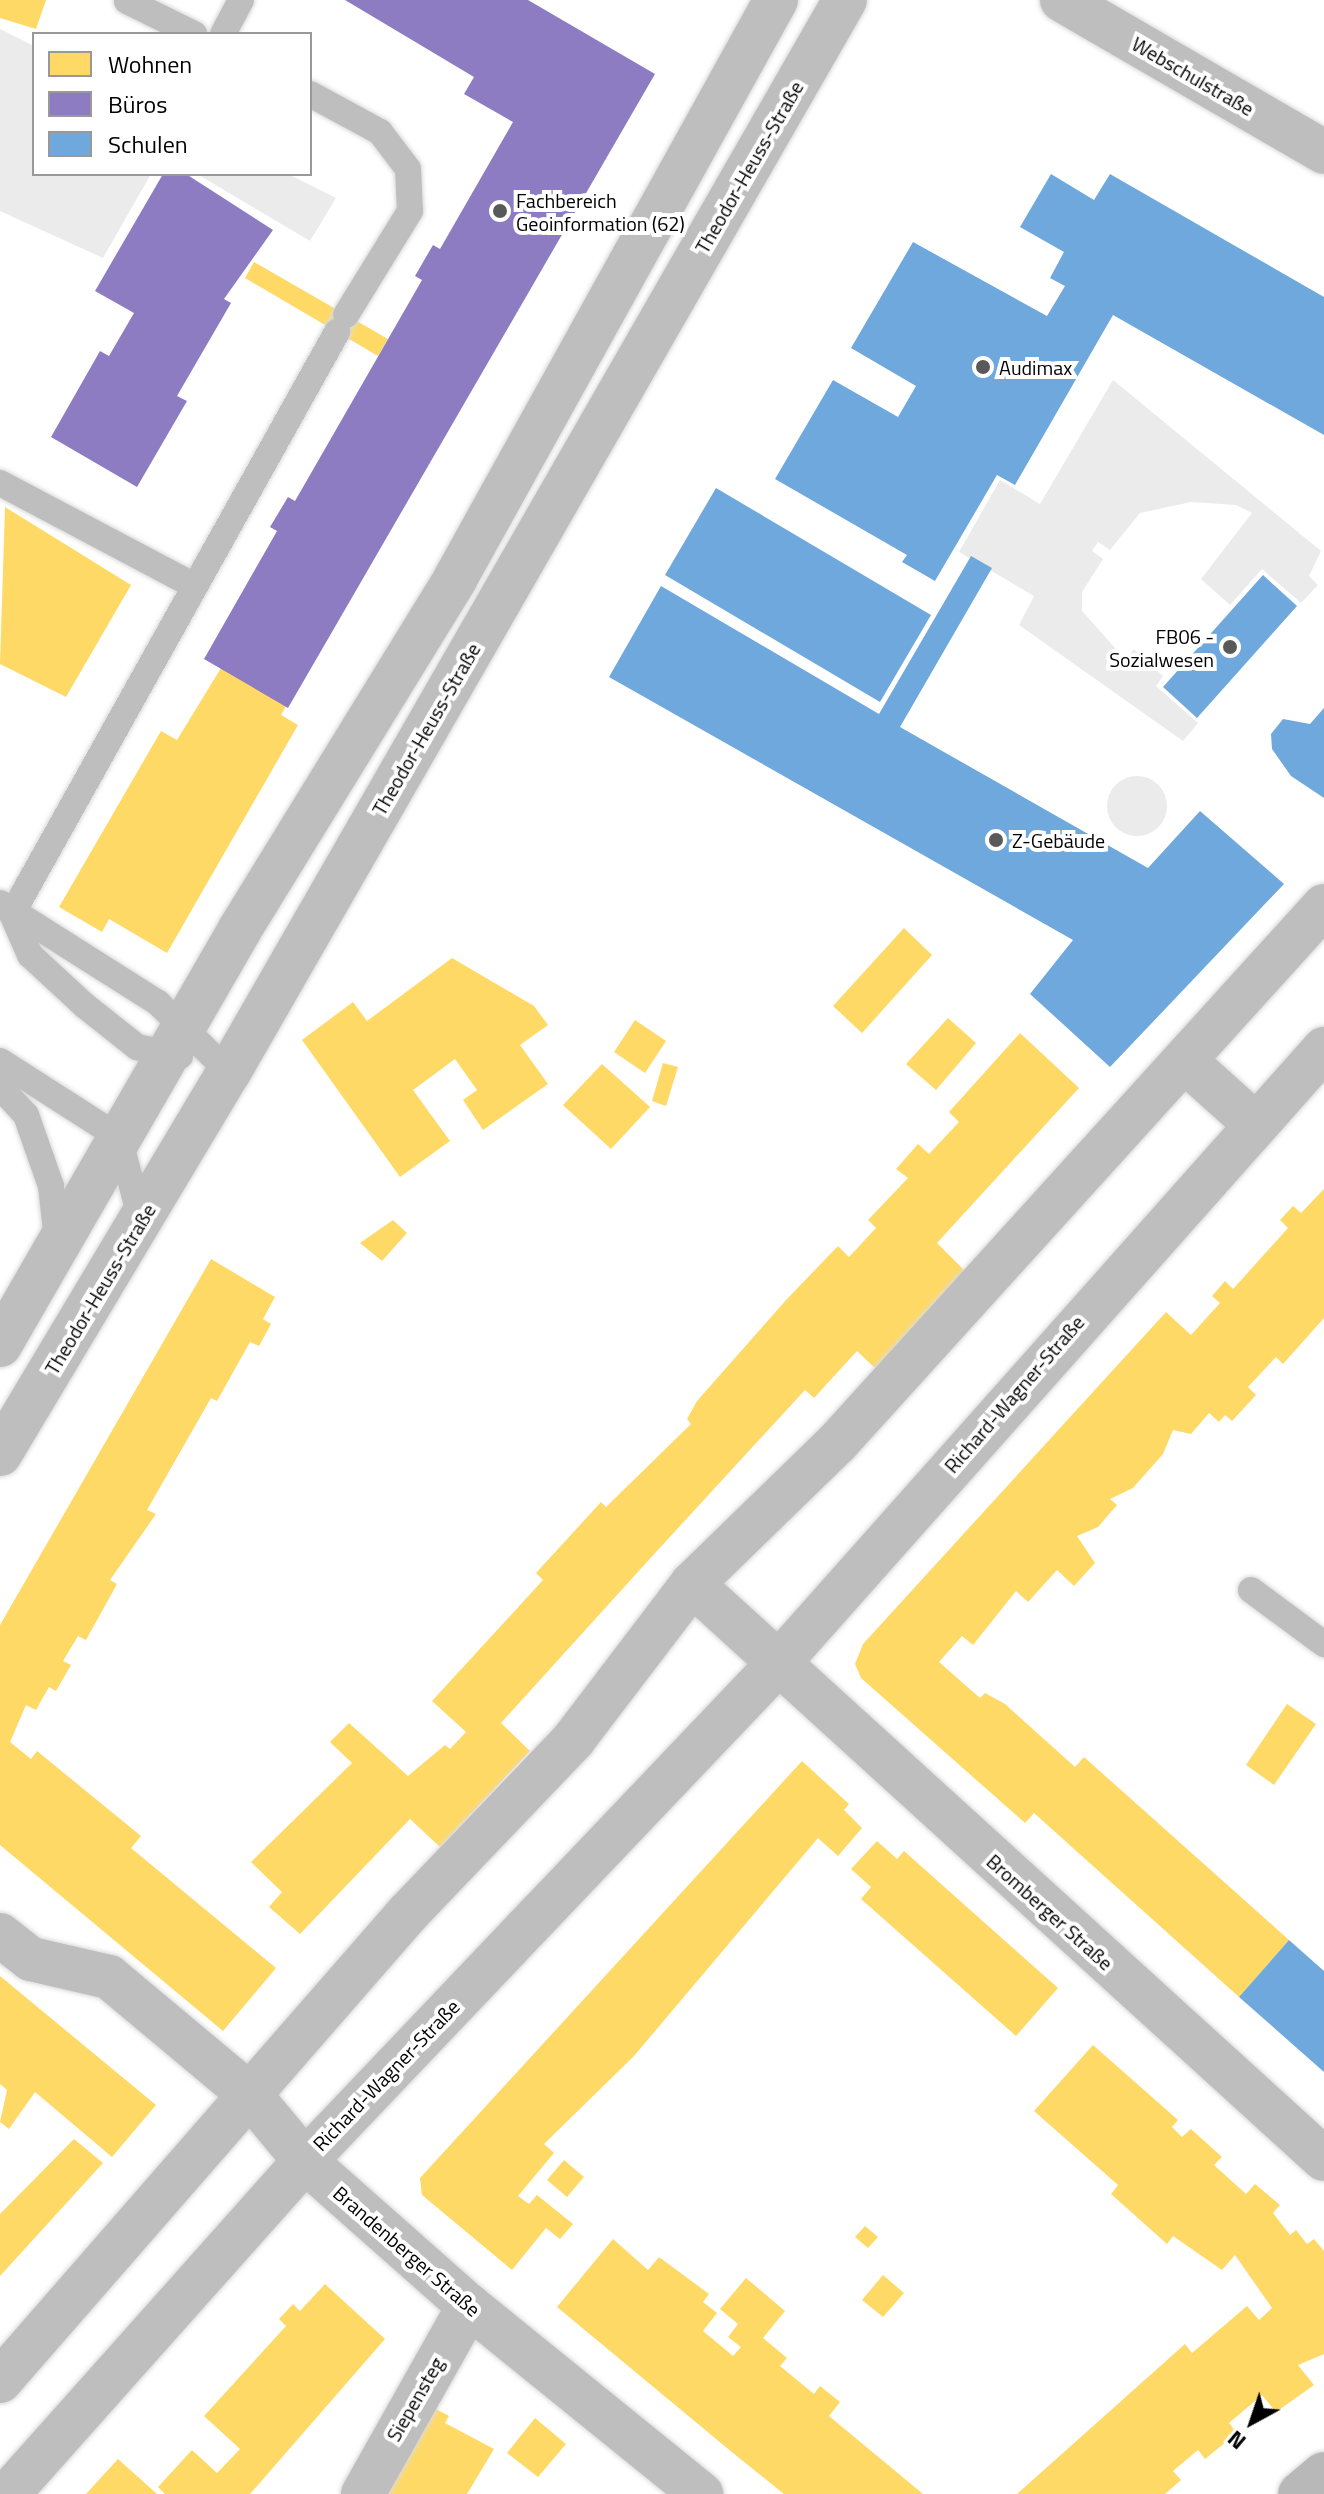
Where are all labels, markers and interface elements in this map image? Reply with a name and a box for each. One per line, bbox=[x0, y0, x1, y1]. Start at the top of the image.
street label: Webschulstraße bbox=[1128, 31, 1258, 121]
legend bbox=[32, 32, 312, 176]
text: Wohnen bbox=[108, 46, 192, 82]
street label: Theodor-Heuss-Straße bbox=[690, 77, 808, 257]
text: Büros bbox=[108, 86, 167, 122]
text: Schulen bbox=[108, 126, 188, 162]
place label: Fachbereich Geoinformation (62) bbox=[516, 188, 685, 235]
marker: Fachbereich Geoinformation (62) bbox=[491, 202, 509, 220]
place label: Audimax bbox=[999, 355, 1072, 379]
marker: Audimax bbox=[974, 358, 992, 376]
place label: FB06 - Sozialwesen bbox=[1109, 624, 1214, 671]
marker: FB06 - Sozialwesen bbox=[1221, 638, 1239, 656]
street label: Theodor-Heuss-Straße bbox=[367, 639, 485, 819]
place label: Z-Gebäude bbox=[1012, 828, 1105, 852]
marker: Z-Gebäude bbox=[987, 831, 1005, 849]
street label: Theodor-Heuss-Straße bbox=[40, 1199, 160, 1379]
street label: Richard-Wagner-Straße bbox=[939, 1310, 1089, 1478]
street label: Bromberger Straße bbox=[982, 1849, 1118, 1975]
street label: Richard-Wagner-Straße bbox=[308, 1994, 464, 2156]
street label: Brandenberger Straße bbox=[329, 2181, 485, 2321]
street label: Siepensteg bbox=[381, 2353, 449, 2445]
north arrow bbox=[1212, 2382, 1292, 2462]
text: N bbox=[1220, 2422, 1253, 2458]

